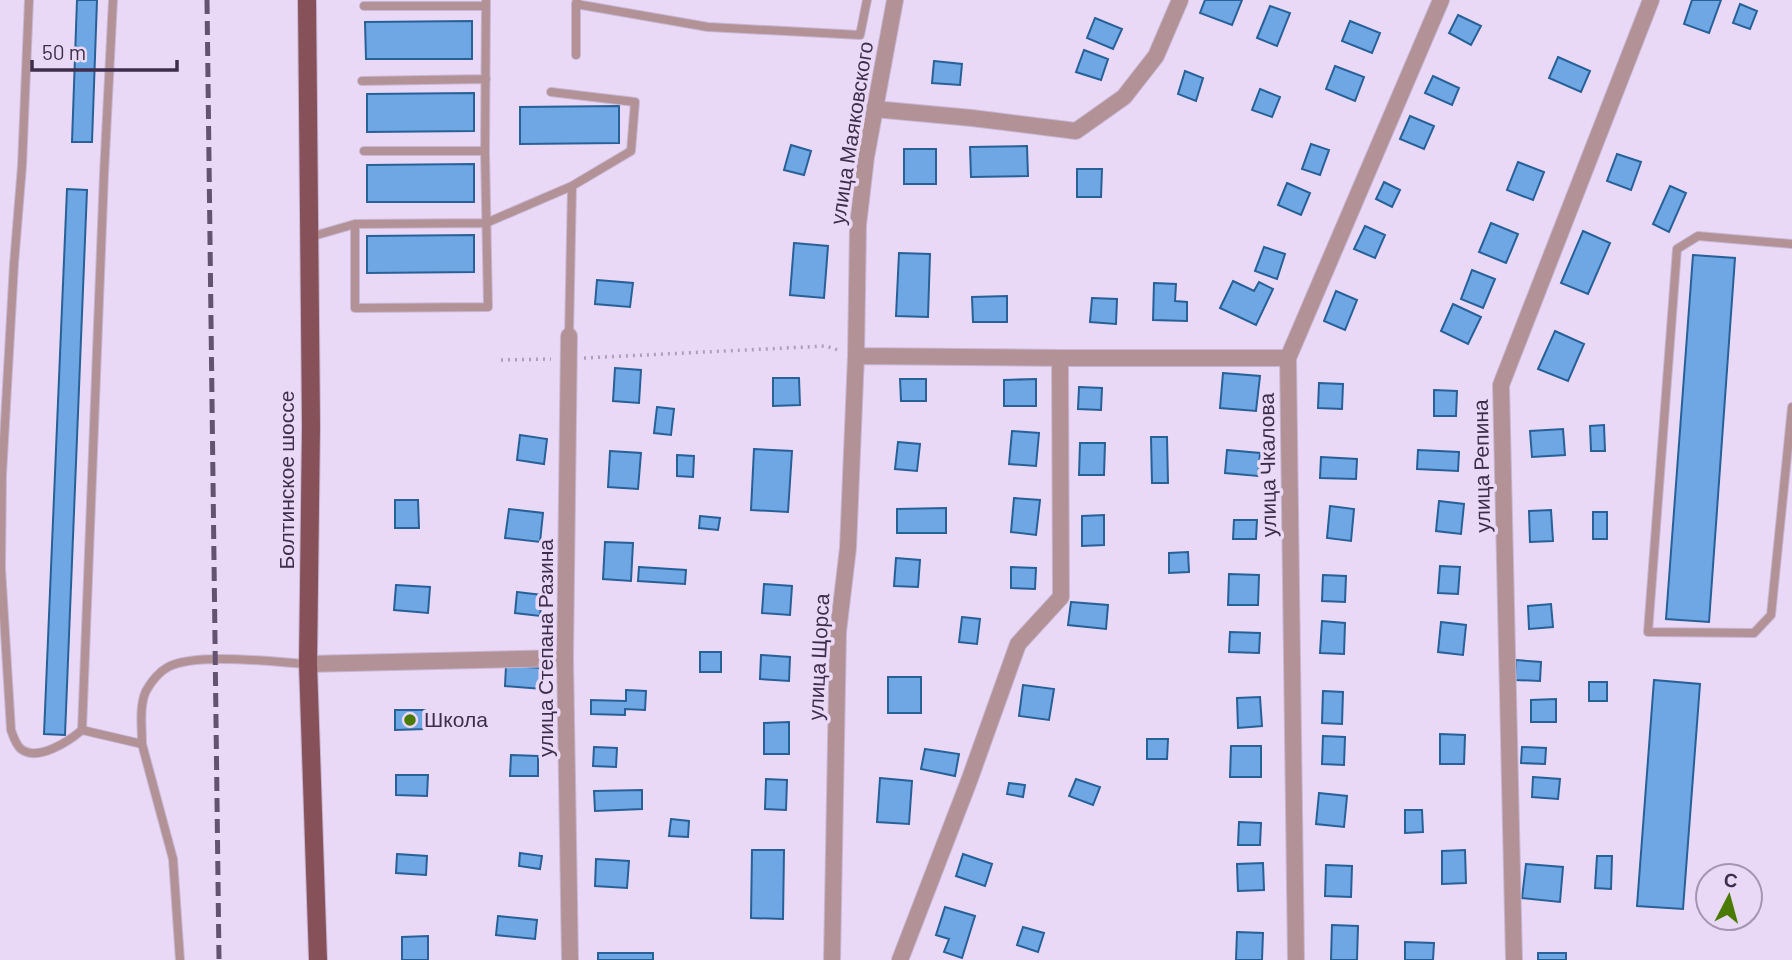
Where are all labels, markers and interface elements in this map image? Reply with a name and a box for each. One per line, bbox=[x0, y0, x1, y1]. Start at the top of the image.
scale bar bbox=[32, 28, 177, 72]
text: 50 m bbox=[42, 39, 86, 64]
street label: улица Маяковского bbox=[824, 39, 877, 226]
street label: Болтинское шоссе bbox=[273, 391, 298, 569]
street label: улица Чкалова bbox=[1253, 392, 1280, 537]
street label: улица Репина bbox=[1467, 399, 1494, 533]
street label: улица Степана Разина bbox=[532, 539, 557, 757]
street label: улица Щорса bbox=[802, 592, 833, 721]
place label: Школа bbox=[424, 706, 488, 731]
marker: Школа bbox=[402, 712, 418, 728]
north arrow bbox=[1694, 862, 1764, 932]
text: С bbox=[1723, 867, 1739, 892]

